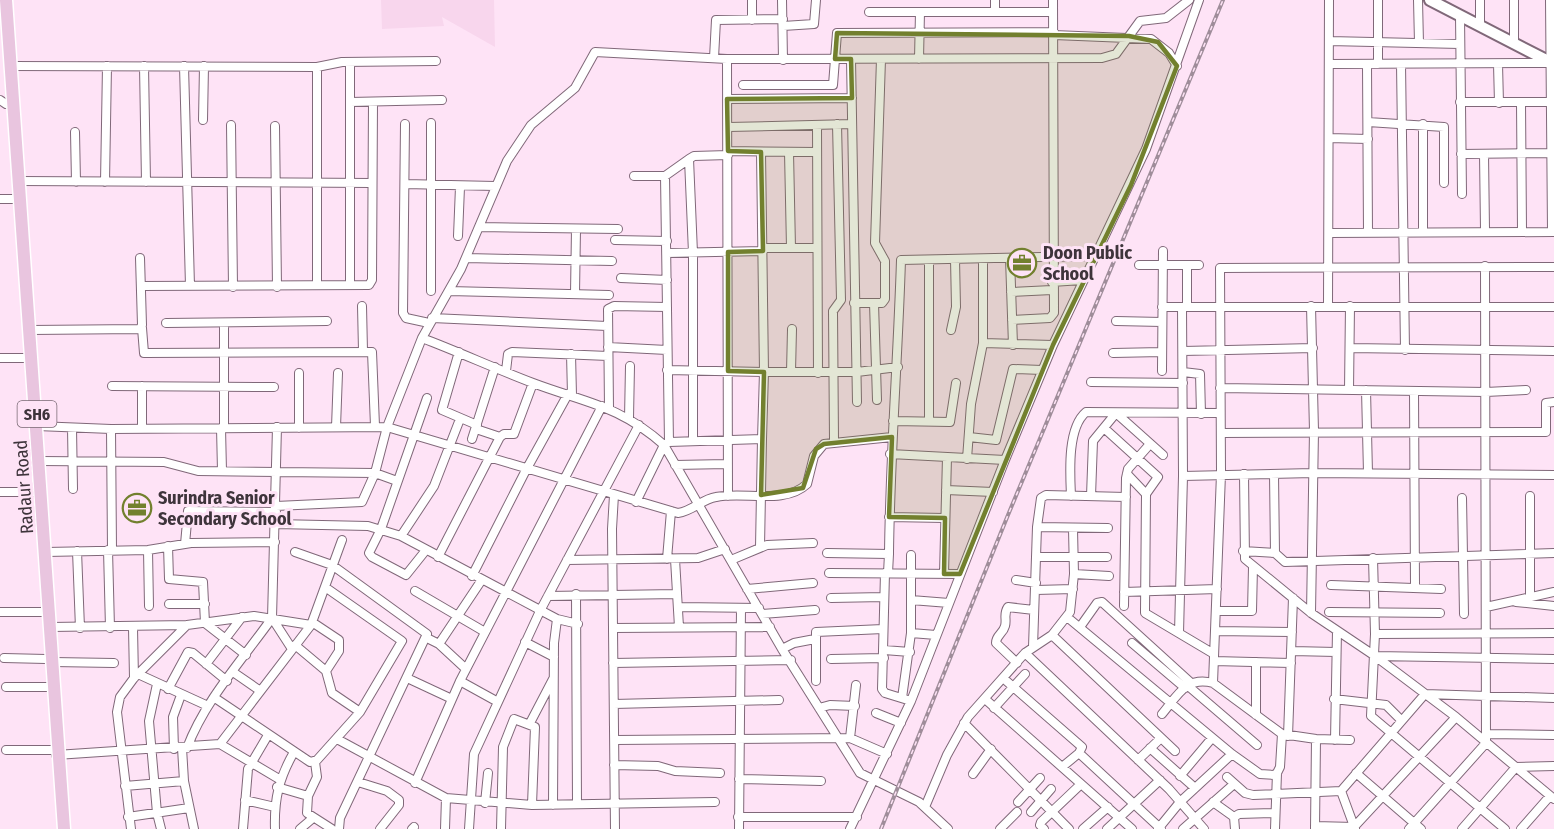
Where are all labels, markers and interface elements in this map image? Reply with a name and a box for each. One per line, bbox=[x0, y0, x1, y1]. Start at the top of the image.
place label: Doon Public School bbox=[1043, 242, 1132, 285]
office icon: Doon Public School bbox=[1006, 247, 1038, 279]
road number: SH6 bbox=[18, 401, 57, 427]
street label: Radaur Road bbox=[10, 439, 38, 535]
place label: Surindra Senior Secondary School bbox=[158, 487, 292, 530]
office icon: Surindra Senior Secondary School bbox=[121, 492, 153, 524]

